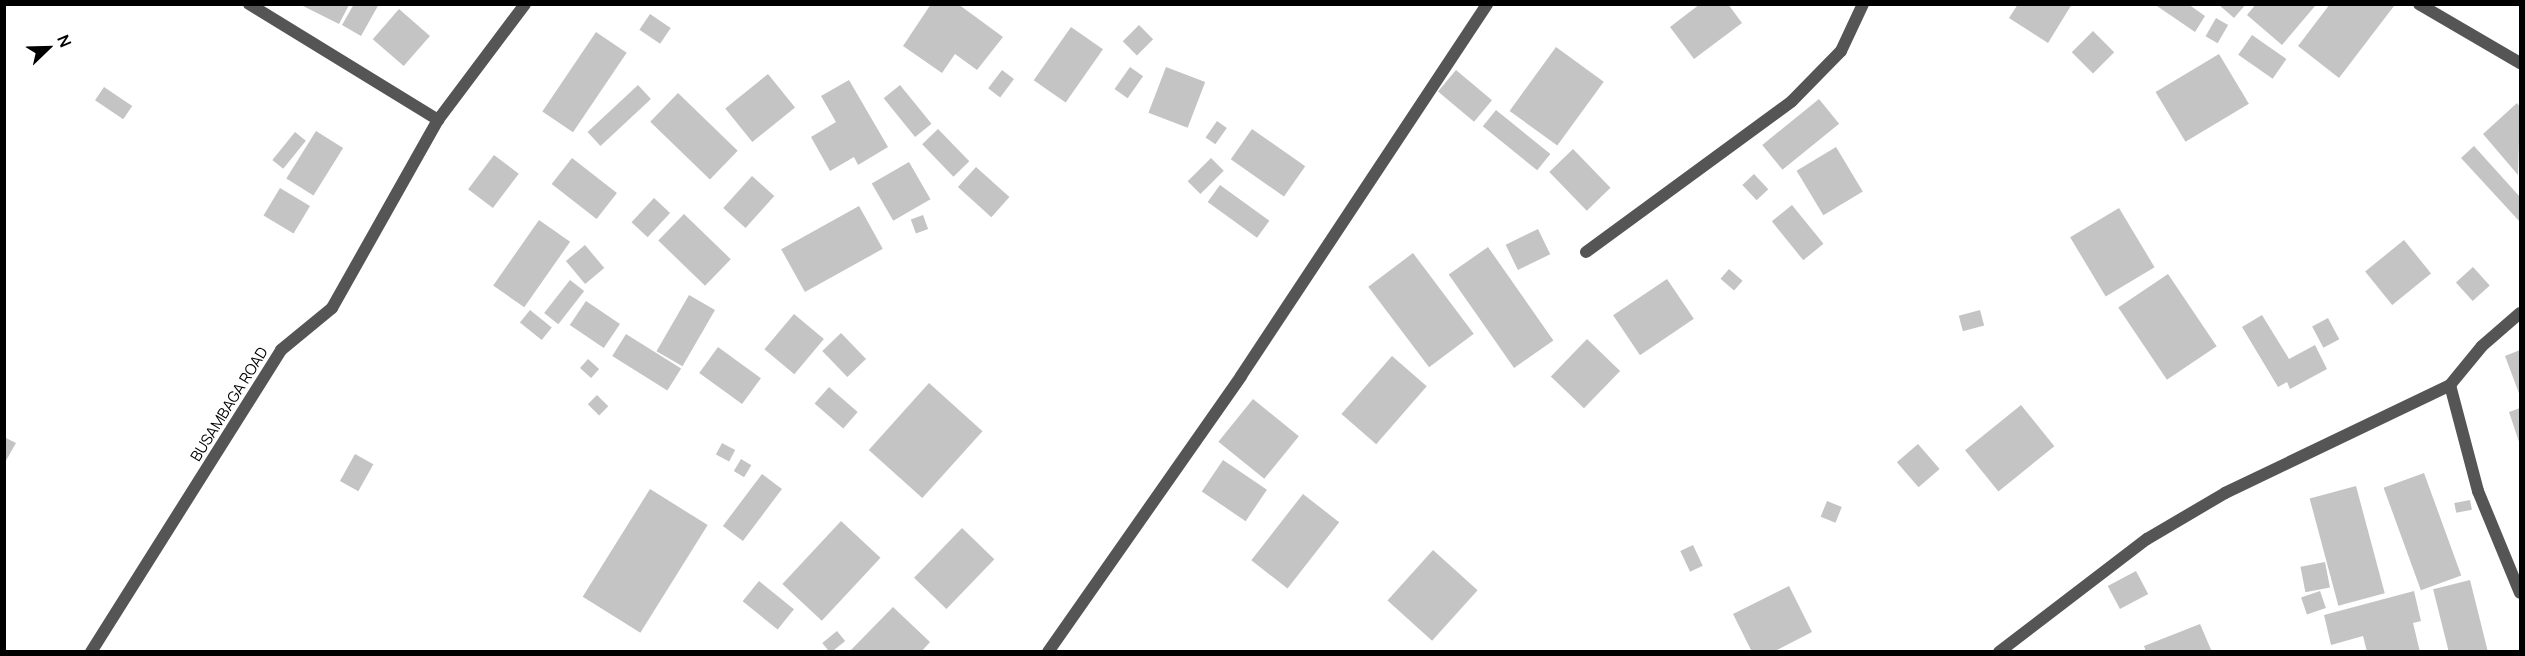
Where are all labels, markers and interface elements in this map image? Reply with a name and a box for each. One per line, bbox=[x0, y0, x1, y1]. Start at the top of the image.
north arrow bbox=[18, 18, 78, 78]
text: N bbox=[52, 31, 77, 51]
street label: BUSAMBAGA ROAD bbox=[187, 344, 271, 464]

